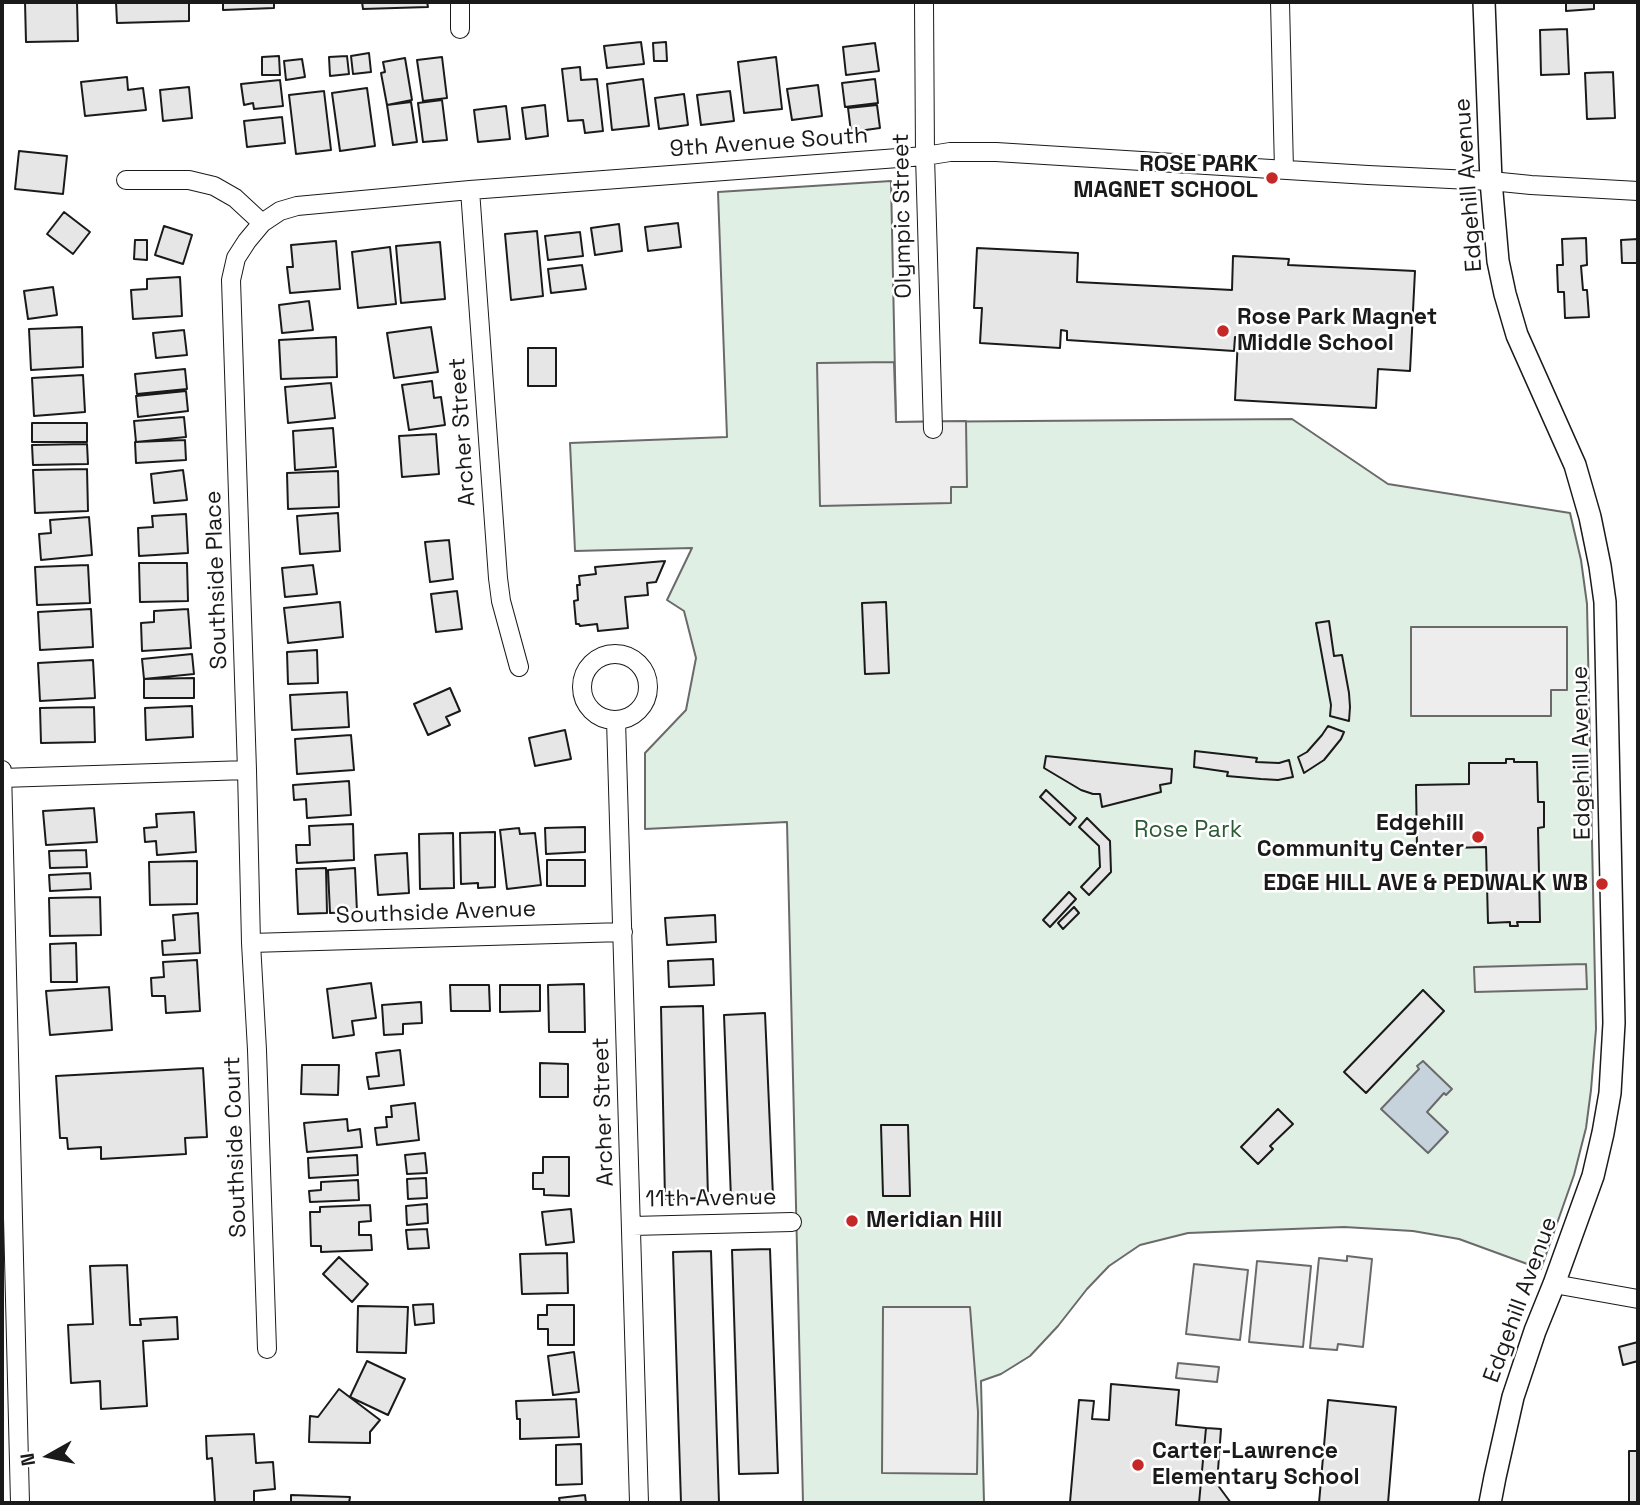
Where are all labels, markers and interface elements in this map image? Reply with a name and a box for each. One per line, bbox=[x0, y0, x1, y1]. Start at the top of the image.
street label: Edgehill Avenue bbox=[1449, 97, 1489, 273]
street label: 9th Avenue South bbox=[669, 122, 869, 164]
street label: Olympic Street bbox=[888, 133, 918, 299]
place label: ROSE PARK MAGNET SCHOOL bbox=[1073, 151, 1258, 205]
marker: ROSE PARK MAGNET SCHOOL bbox=[1264, 170, 1280, 186]
place label: Rose Park Magnet Middle School bbox=[1237, 304, 1437, 358]
marker: Rose Park Magnet Middle School bbox=[1215, 323, 1231, 339]
street label: Archer Street bbox=[444, 357, 482, 507]
street label: Southside Place bbox=[200, 490, 234, 670]
street label: Edgehill Avenue bbox=[1567, 666, 1597, 840]
place label: Edgehill Community Center bbox=[1257, 810, 1464, 864]
park label: Rose Park bbox=[1134, 817, 1242, 845]
marker: Edgehill Community Center bbox=[1470, 829, 1486, 845]
place label: EDGE HILL AVE & PEDWALK WB bbox=[1263, 870, 1588, 898]
marker: EDGE HILL AVE & PEDWALK WB bbox=[1594, 876, 1610, 892]
street label: Southside Avenue bbox=[335, 896, 537, 930]
street label: Archer Street bbox=[588, 1037, 620, 1187]
street label: Southside Court bbox=[219, 1056, 253, 1238]
street label: 11th Avenue bbox=[645, 1184, 777, 1214]
place label: Meridian Hill bbox=[866, 1207, 1002, 1235]
marker: Meridian Hill bbox=[844, 1213, 860, 1229]
street label: Edgehill Avenue bbox=[1478, 1213, 1564, 1387]
north arrow bbox=[14, 1421, 84, 1491]
place label: Carter-Lawrence Elementary School bbox=[1152, 1438, 1360, 1492]
text: N bbox=[14, 1451, 41, 1468]
marker: Carter-Lawrence Elementary School bbox=[1130, 1457, 1146, 1473]

